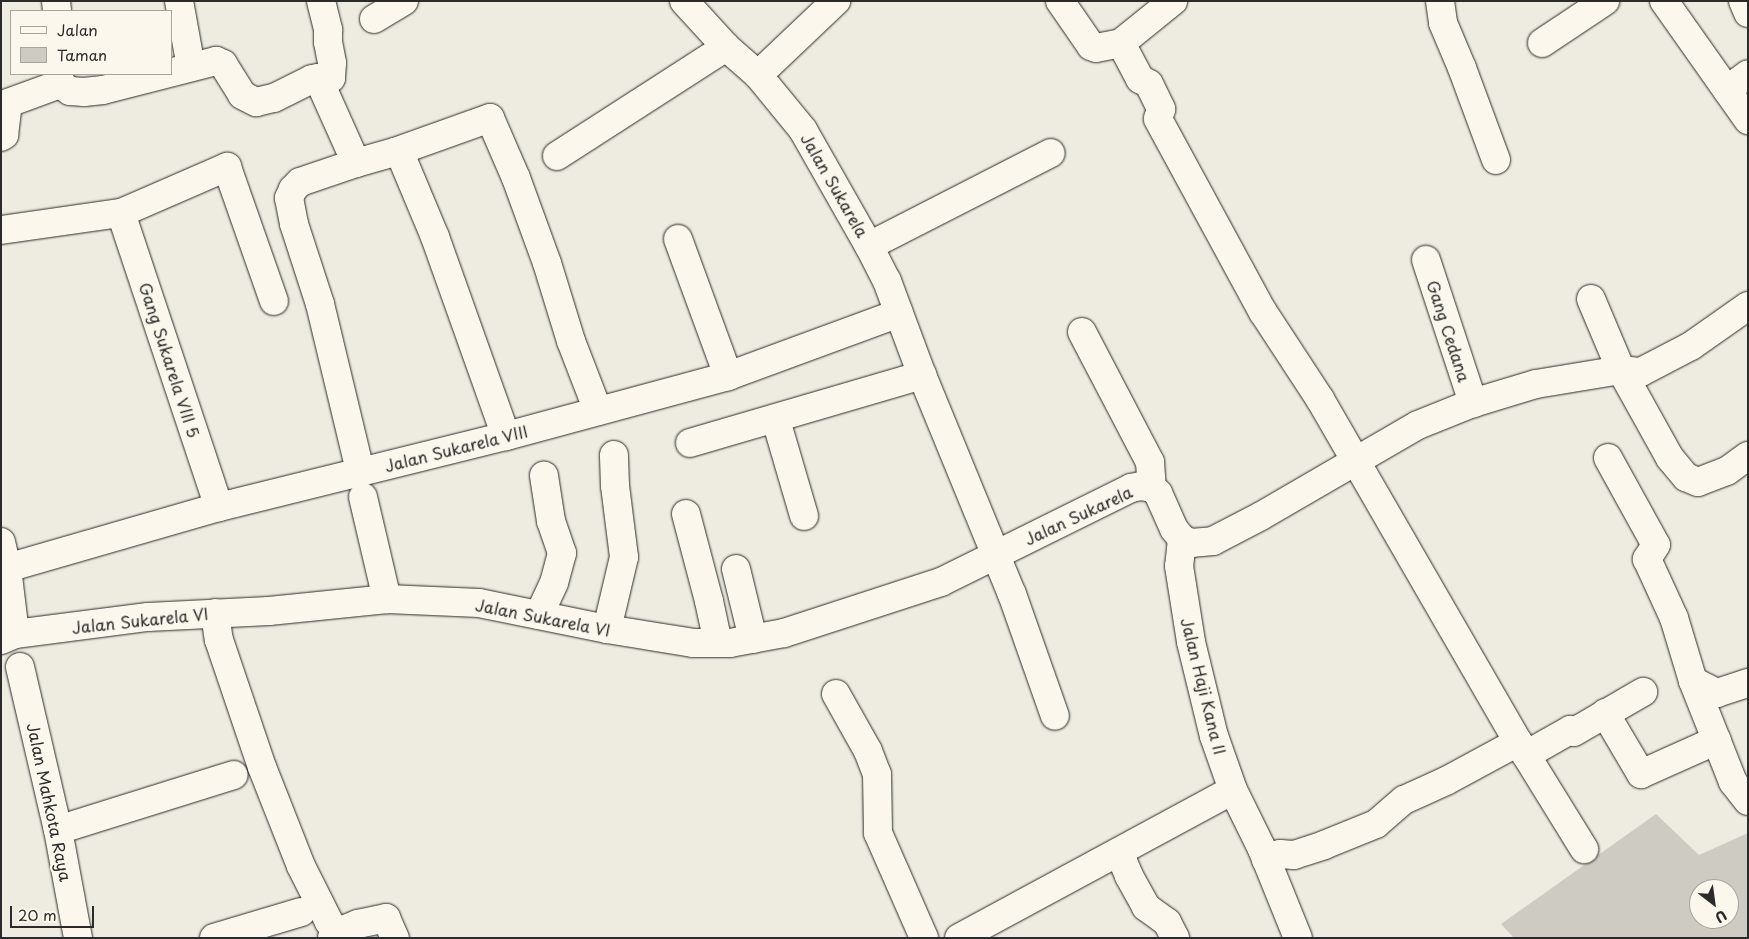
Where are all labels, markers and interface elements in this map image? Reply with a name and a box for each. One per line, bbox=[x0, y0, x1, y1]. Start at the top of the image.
legend bbox=[10, 10, 172, 75]
text: Jalan bbox=[57, 18, 98, 41]
text: Taman bbox=[57, 43, 107, 66]
street label: Jalan Sukarela bbox=[798, 130, 872, 240]
street label: Gang Cedana bbox=[1424, 278, 1474, 384]
street label: Gang Sukarela VIII 5 bbox=[136, 280, 204, 440]
street label: Jalan Sukarela VIII bbox=[382, 421, 530, 475]
street label: Jalan Sukarela bbox=[1021, 482, 1135, 548]
street label: Jalan Sukarela VI bbox=[474, 594, 612, 640]
street label: Jalan Sukarela VI bbox=[71, 603, 209, 637]
street label: Jalan Haji Kana II bbox=[1178, 616, 1230, 756]
street label: Jalan Mahkota Raya bbox=[24, 721, 76, 883]
north arrow bbox=[1689, 879, 1739, 929]
scale bar bbox=[12, 896, 96, 928]
text: 20 m bbox=[18, 903, 57, 926]
text: U bbox=[1711, 905, 1731, 928]

